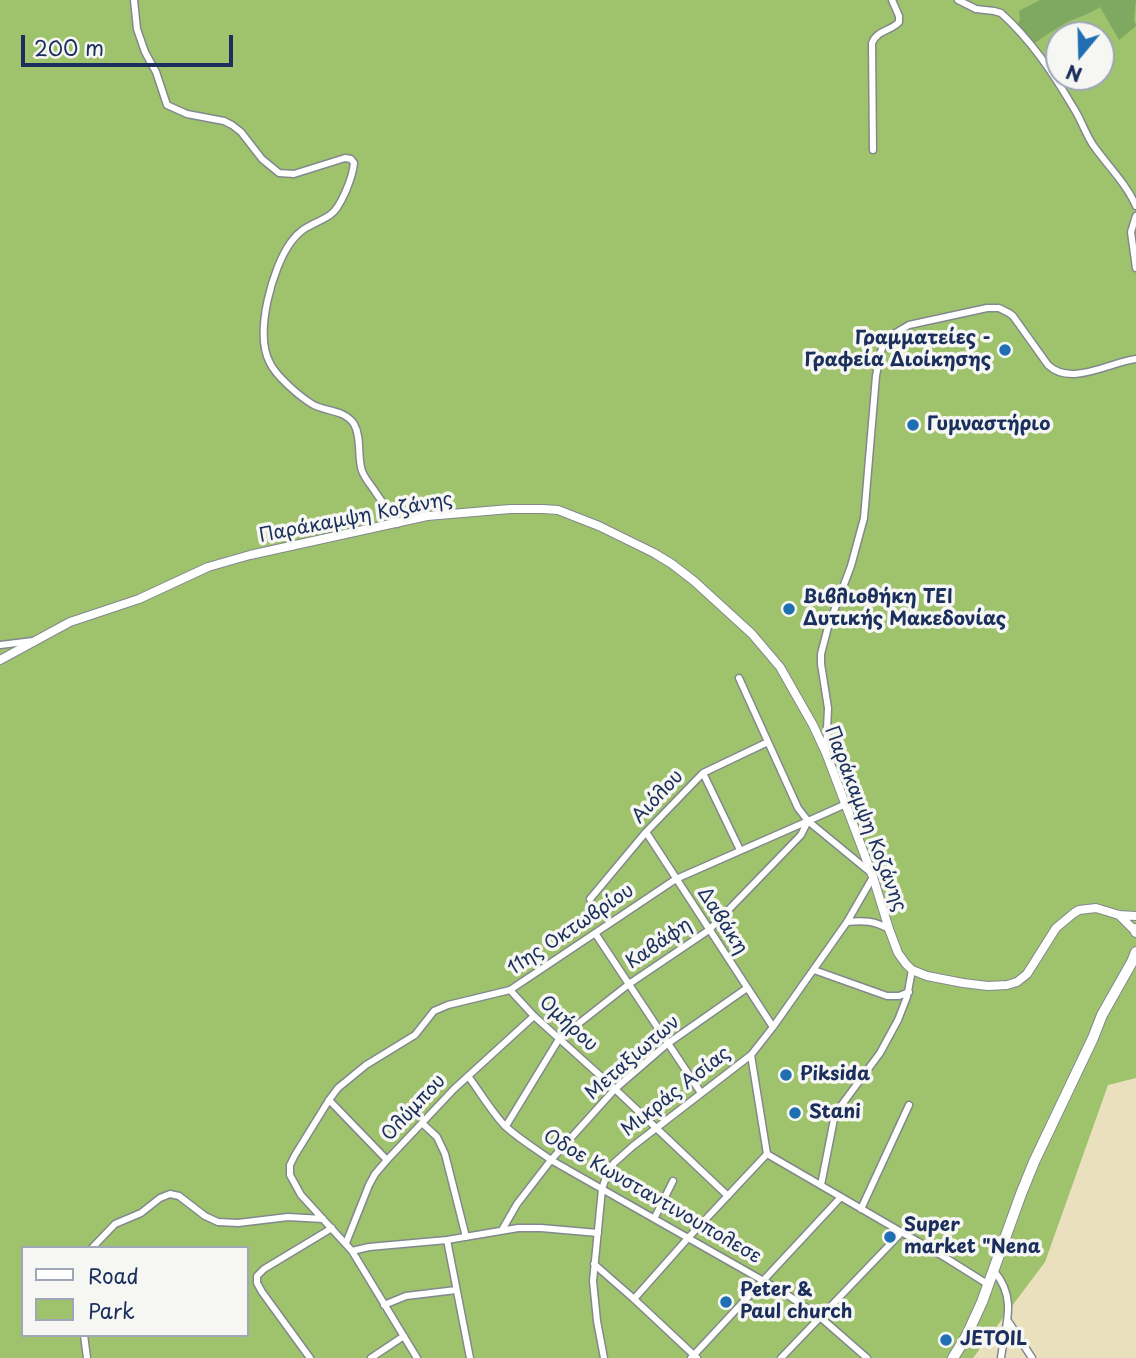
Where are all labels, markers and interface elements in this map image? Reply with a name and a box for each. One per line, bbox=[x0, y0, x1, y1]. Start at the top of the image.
scale bar bbox=[24, 21, 236, 65]
north arrow bbox=[1045, 21, 1115, 91]
text: 200 m bbox=[34, 31, 104, 63]
text: N bbox=[1062, 58, 1085, 90]
place label: Γραμματείες - Γραφεία Διοίκησης bbox=[804, 328, 991, 372]
marker: Γραμματείες - Γραφεία Διοίκησης bbox=[997, 342, 1013, 358]
place label: Γυμναστήριο bbox=[927, 414, 1050, 436]
marker: Γυμναστήριο bbox=[905, 417, 921, 433]
street label: Παράκαμψη Κοζάνης bbox=[257, 488, 455, 548]
place label: Βιβλιοθήκη ΤΕΙ Δυτικής Μακεδονίας bbox=[803, 587, 1006, 631]
marker: Βιβλιοθήκη ΤΕΙ Δυτικής Μακεδονίας bbox=[781, 601, 797, 617]
street label: Παράκαμψη Κοζάνης bbox=[819, 723, 911, 915]
street label: Αιόλου bbox=[628, 766, 688, 828]
street label: 11ης Οκτωβρίου bbox=[504, 879, 638, 981]
street label: Δαβάκη bbox=[692, 883, 752, 959]
street label: Καβάφη bbox=[622, 914, 696, 974]
street label: Ομήρου bbox=[534, 991, 602, 1057]
street label: Μεταξιωτων bbox=[581, 1011, 685, 1105]
street label: Μικράς Ασίας bbox=[617, 1042, 735, 1142]
place label: Piksida bbox=[800, 1064, 870, 1086]
marker: Piksida bbox=[778, 1067, 794, 1083]
street label: Ολύμπου bbox=[377, 1070, 451, 1146]
place label: Stani bbox=[809, 1102, 861, 1124]
marker: Stani bbox=[787, 1105, 803, 1121]
street label: Oδοε Κωνσταντινουπολεσε bbox=[539, 1125, 765, 1269]
place label: Super market "Nena bbox=[904, 1215, 1041, 1259]
marker: Super market "Nena bbox=[882, 1229, 898, 1245]
legend bbox=[21, 1246, 248, 1337]
text: Road bbox=[88, 1259, 139, 1291]
place label: Peter & Paul church bbox=[740, 1280, 852, 1324]
text: Park bbox=[88, 1294, 135, 1326]
marker: Peter & Paul church bbox=[718, 1294, 734, 1310]
place label: JETOIL bbox=[960, 1329, 1027, 1351]
marker: JETOIL bbox=[938, 1332, 954, 1348]

